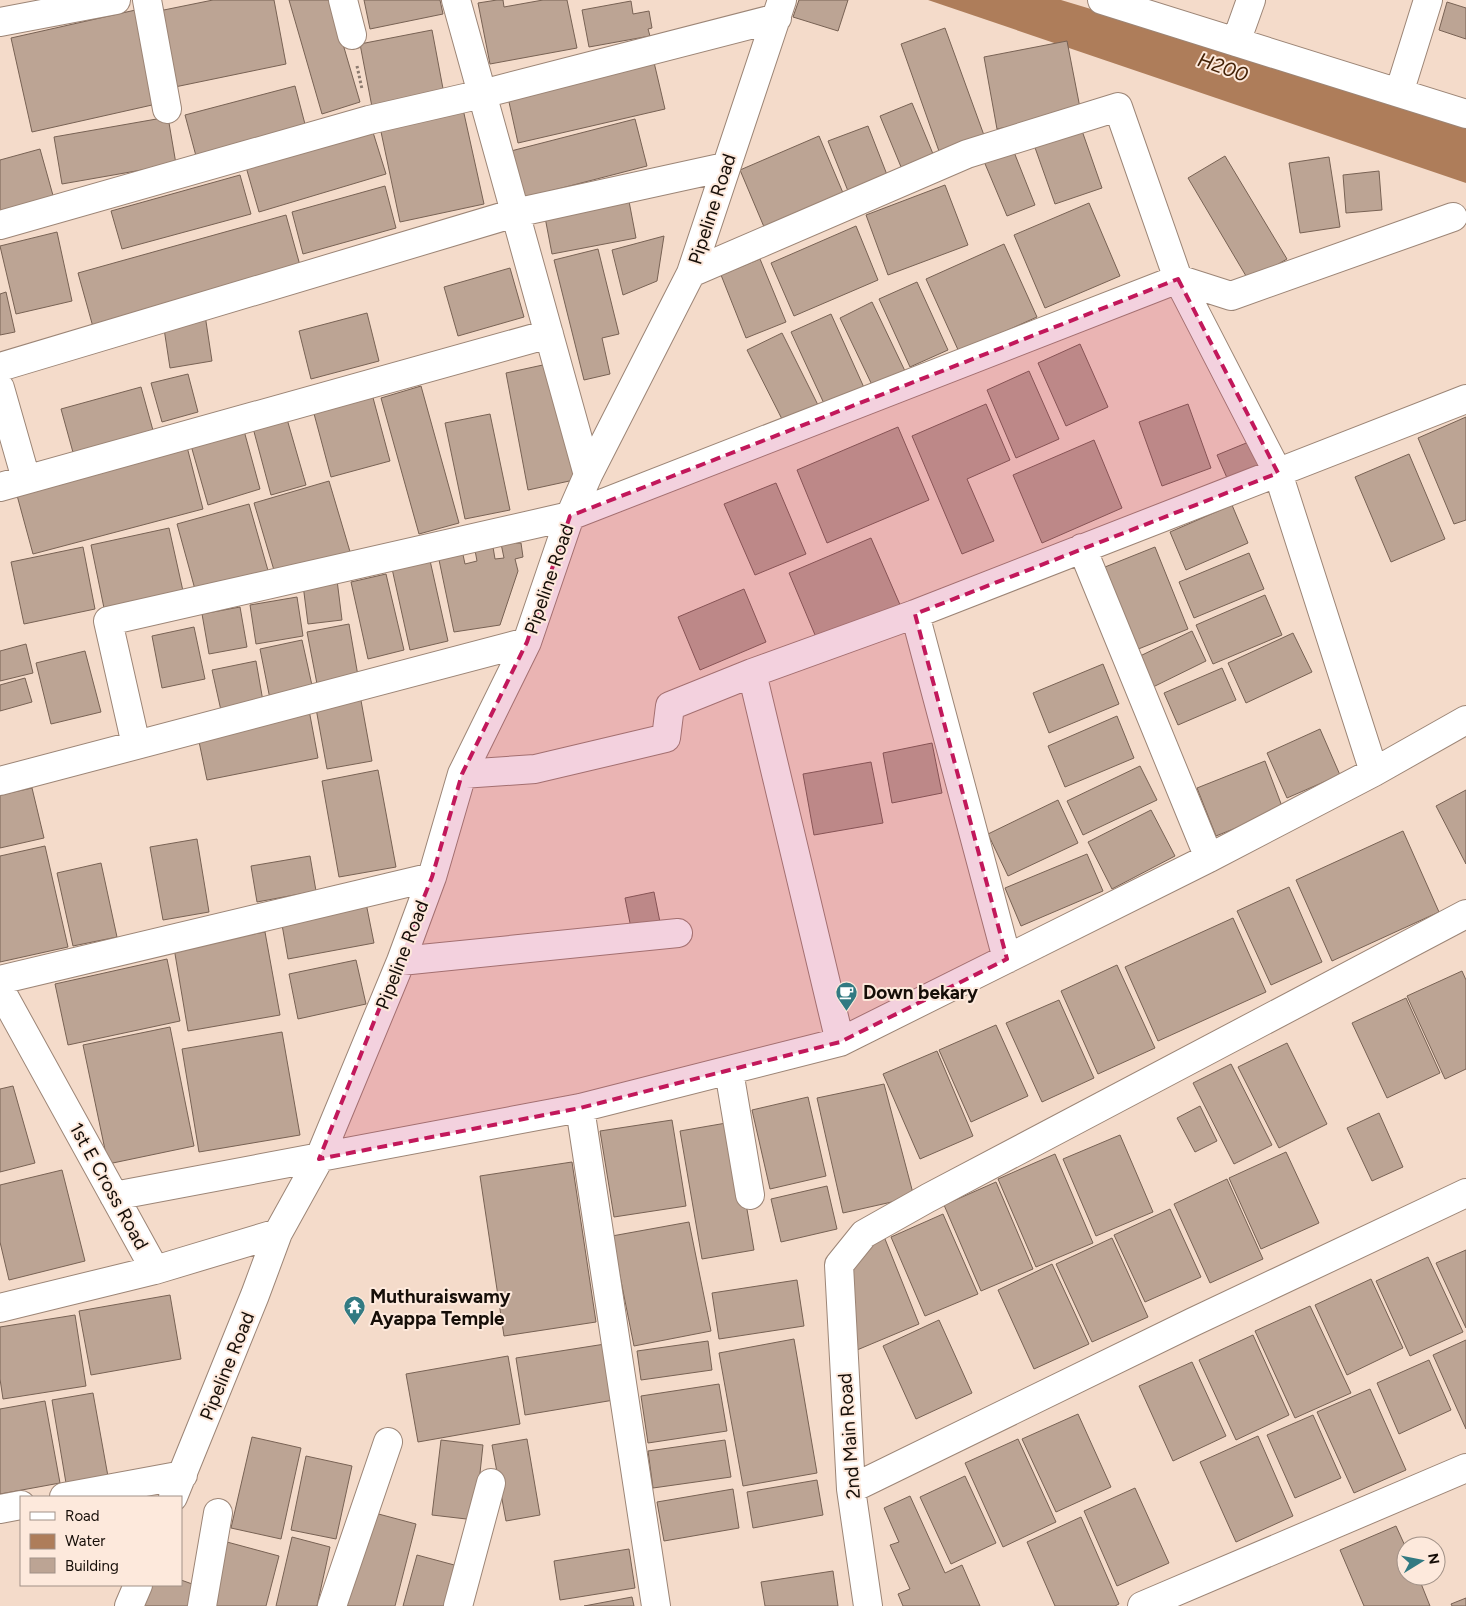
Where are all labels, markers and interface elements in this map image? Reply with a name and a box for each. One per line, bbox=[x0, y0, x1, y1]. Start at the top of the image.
water label: H200 bbox=[1195, 47, 1252, 87]
street label: Pipeline Road bbox=[683, 151, 741, 267]
street label: Pipeline Road bbox=[519, 521, 579, 637]
street label: Pipeline Road bbox=[371, 897, 433, 1013]
cafe icon: Down bekary bbox=[835, 980, 859, 1011]
place label: Down bekary bbox=[863, 981, 978, 1004]
street label: 1st E Cross Road bbox=[65, 1118, 153, 1254]
place label: Muthuraiswamy Ayappa Temple bbox=[370, 1285, 510, 1330]
temple icon: Muthuraiswamy Ayappa Temple bbox=[342, 1295, 366, 1326]
street label: Pipeline Road bbox=[195, 1308, 259, 1424]
street label: 2nd Main Road bbox=[833, 1372, 865, 1500]
legend bbox=[20, 1496, 182, 1586]
text: Road bbox=[65, 1507, 100, 1525]
text: Water bbox=[65, 1532, 105, 1550]
north arrow bbox=[1396, 1536, 1446, 1586]
text: N bbox=[1424, 1552, 1443, 1566]
text: Building bbox=[65, 1557, 119, 1575]

